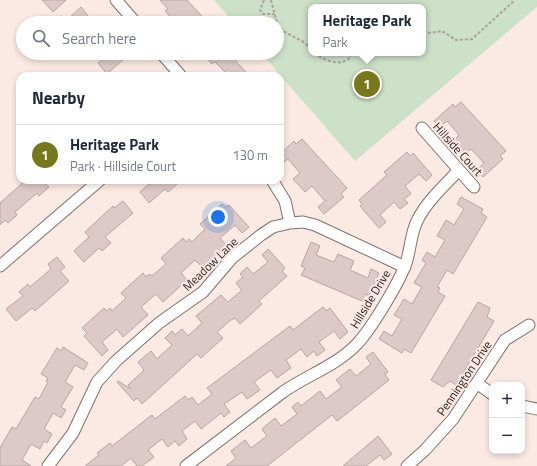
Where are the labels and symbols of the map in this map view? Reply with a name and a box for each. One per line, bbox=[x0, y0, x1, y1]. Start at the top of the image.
pin: 1 bbox=[354, 69, 380, 99]
street label: Hillside Court bbox=[429, 118, 488, 181]
your location bbox=[208, 207, 228, 227]
street label: Meadow Lane bbox=[178, 233, 242, 295]
street label: Hillside Drive bbox=[345, 266, 395, 332]
street label: Pennington Drive bbox=[432, 337, 496, 419]

